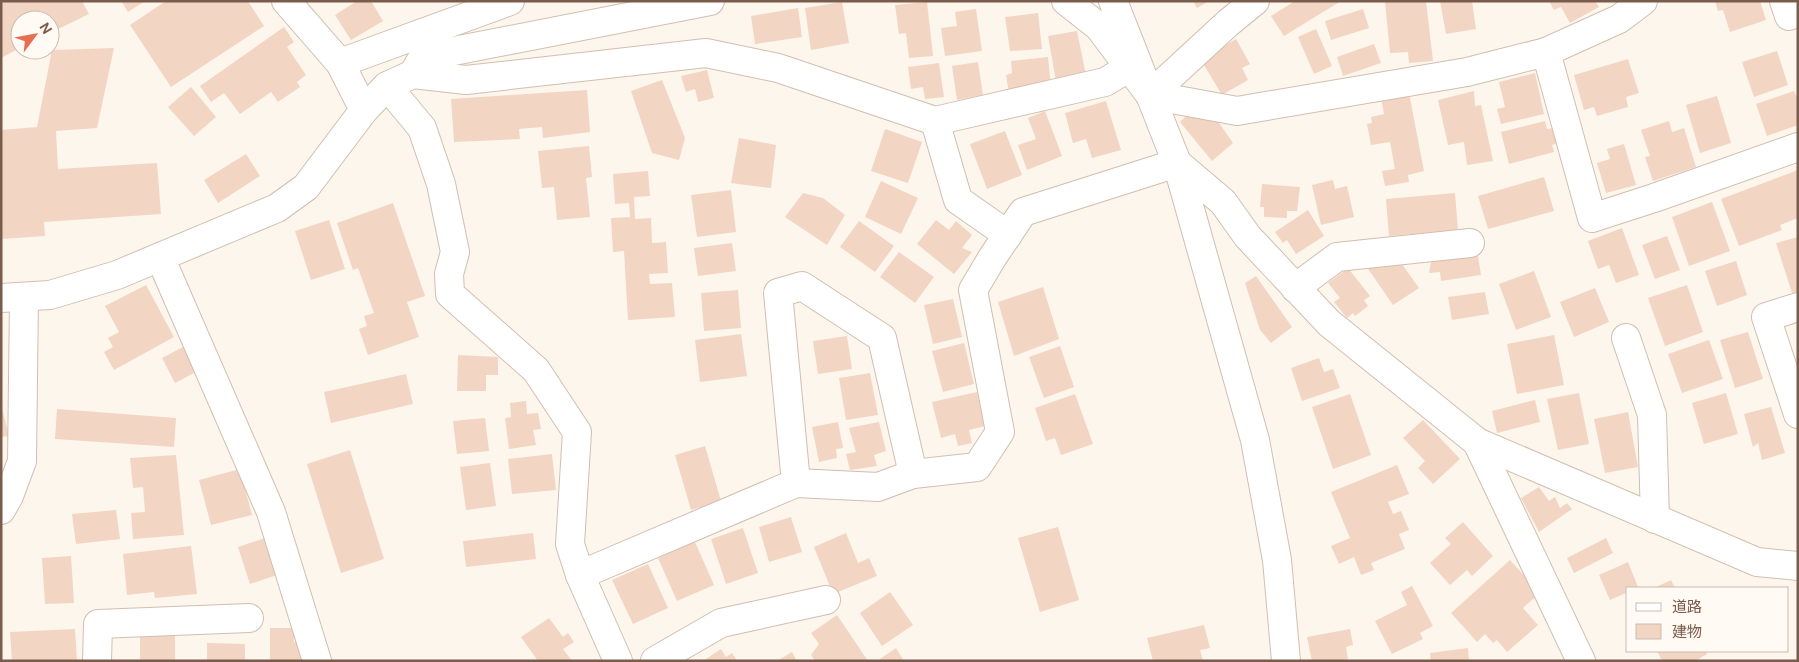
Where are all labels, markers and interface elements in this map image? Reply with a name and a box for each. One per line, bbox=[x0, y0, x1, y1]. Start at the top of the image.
north arrow bbox=[10, 10, 60, 60]
text: N bbox=[36, 19, 56, 37]
legend bbox=[1626, 587, 1789, 652]
text: 道路 bbox=[1672, 597, 1702, 617]
text: 建物 bbox=[1672, 622, 1702, 642]

